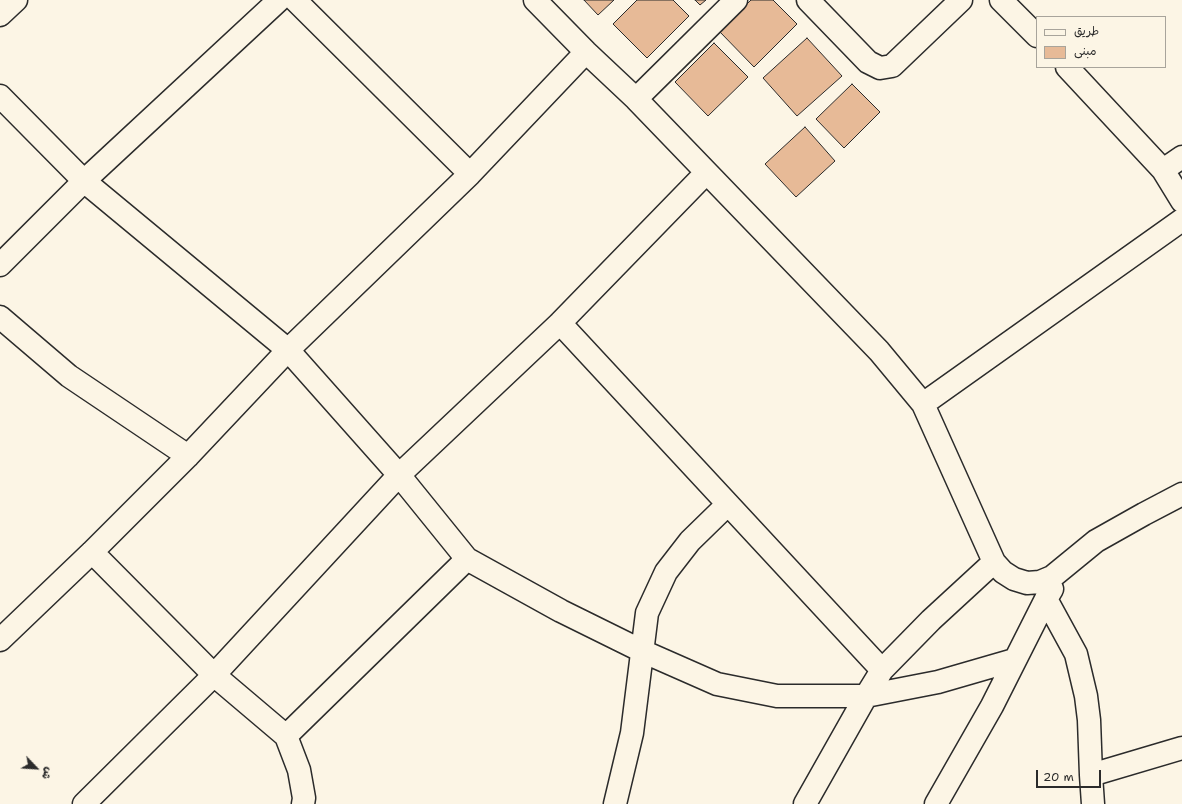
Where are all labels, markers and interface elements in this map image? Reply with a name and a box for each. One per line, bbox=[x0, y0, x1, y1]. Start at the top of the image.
legend bbox=[1036, 16, 1166, 68]
text: طريق bbox=[1074, 23, 1099, 39]
text: مبنى bbox=[1074, 43, 1097, 59]
north arrow bbox=[16, 748, 56, 788]
scale bar bbox=[1038, 762, 1103, 788]
text: ش bbox=[38, 765, 57, 782]
text: 20 m bbox=[1043, 769, 1074, 785]

